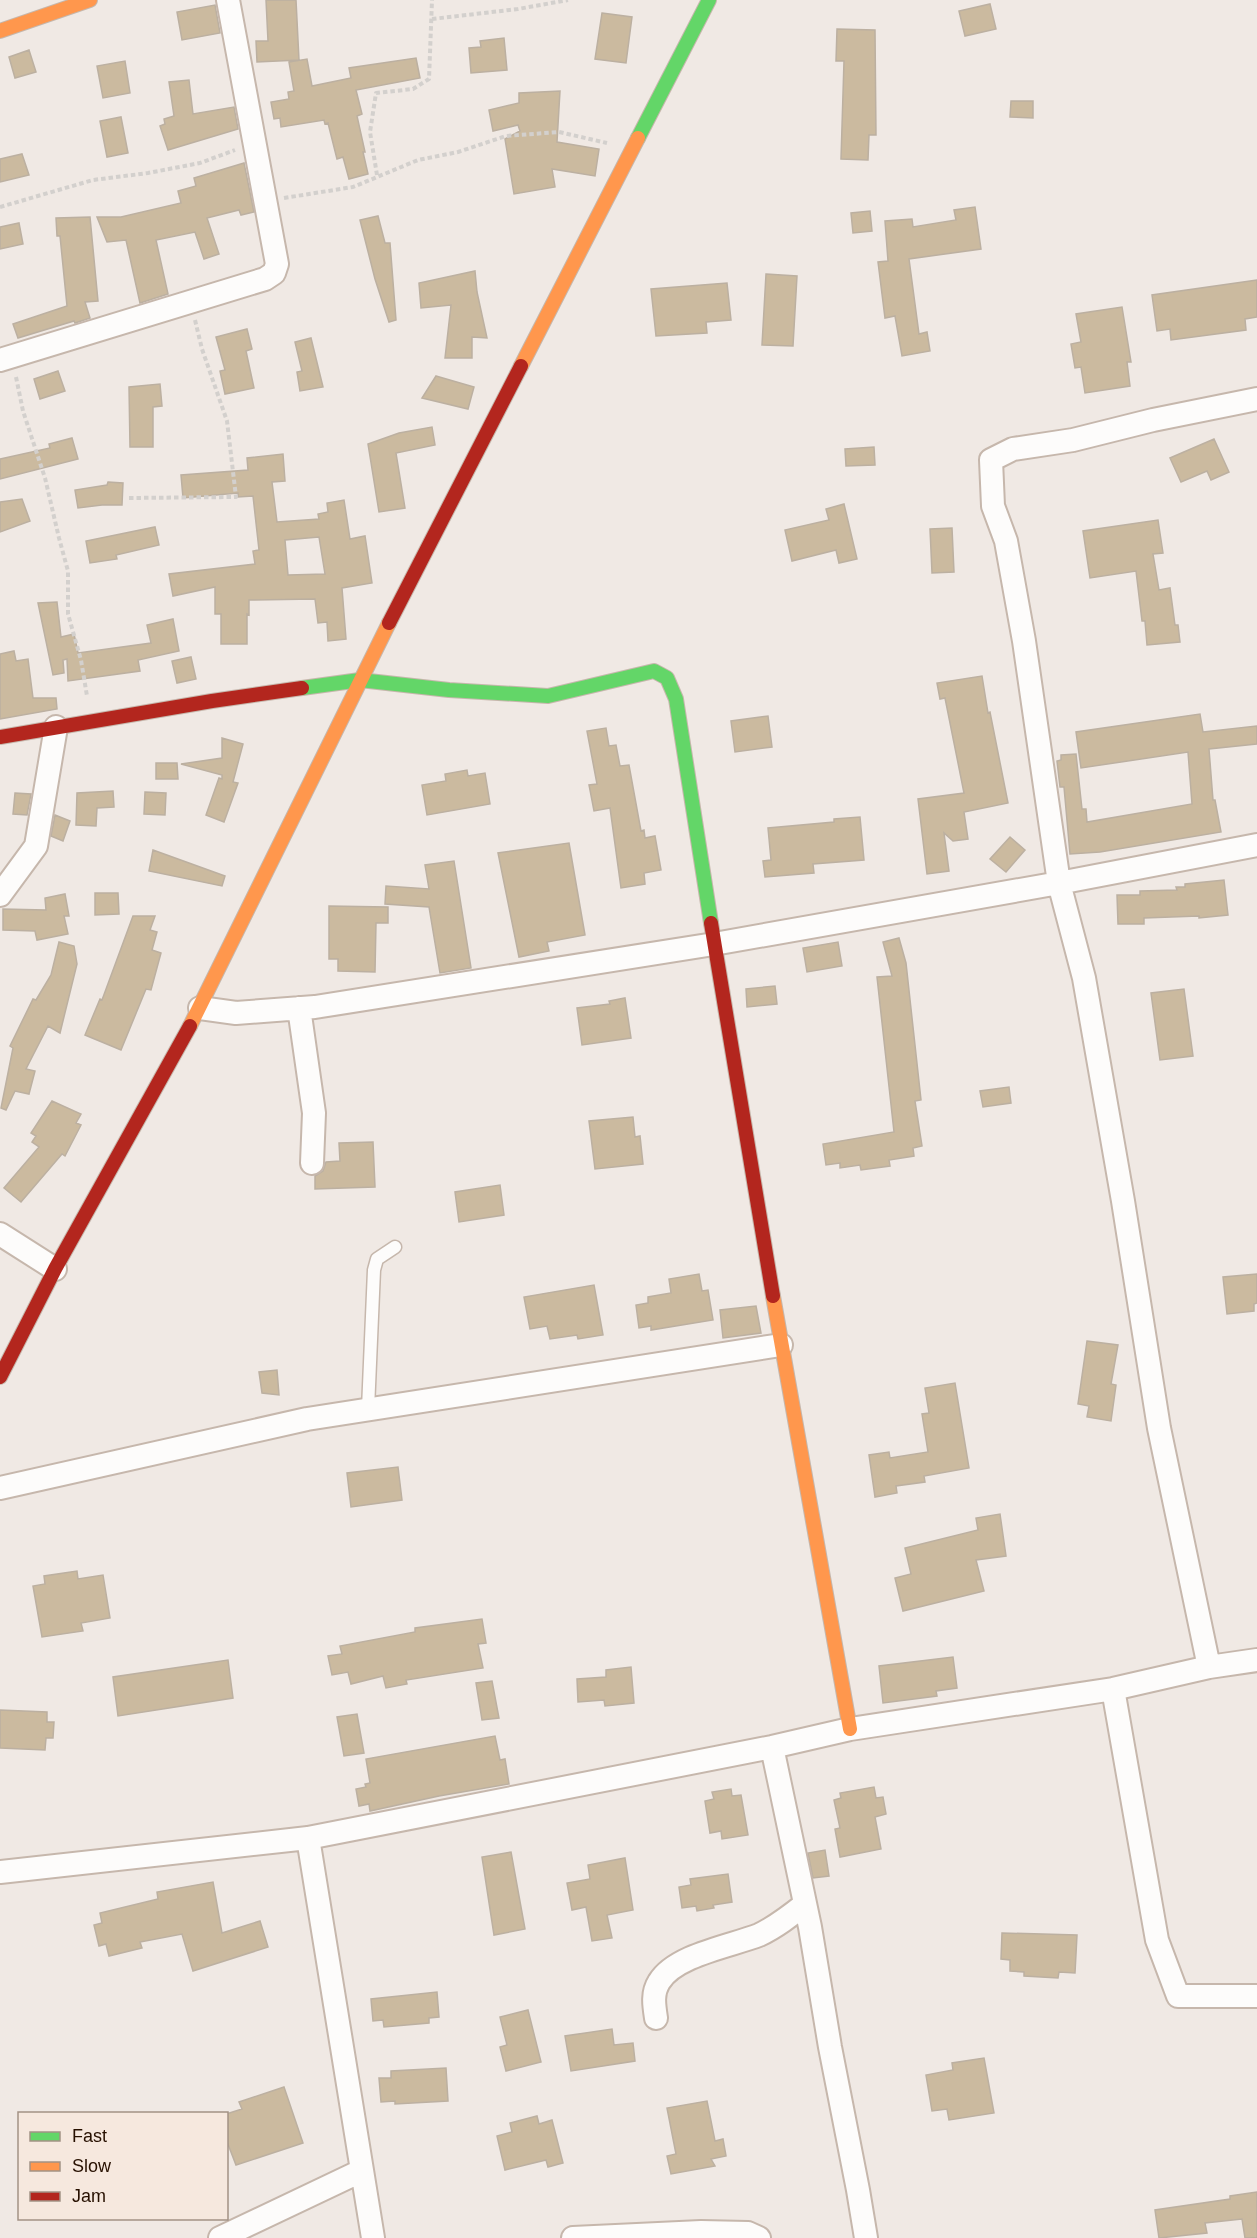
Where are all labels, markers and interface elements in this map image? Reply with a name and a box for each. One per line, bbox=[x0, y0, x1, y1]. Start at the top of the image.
legend bbox=[18, 2112, 228, 2220]
text: Fast bbox=[72, 2126, 107, 2146]
text: Slow bbox=[72, 2156, 112, 2176]
text: Jam bbox=[72, 2186, 106, 2206]

